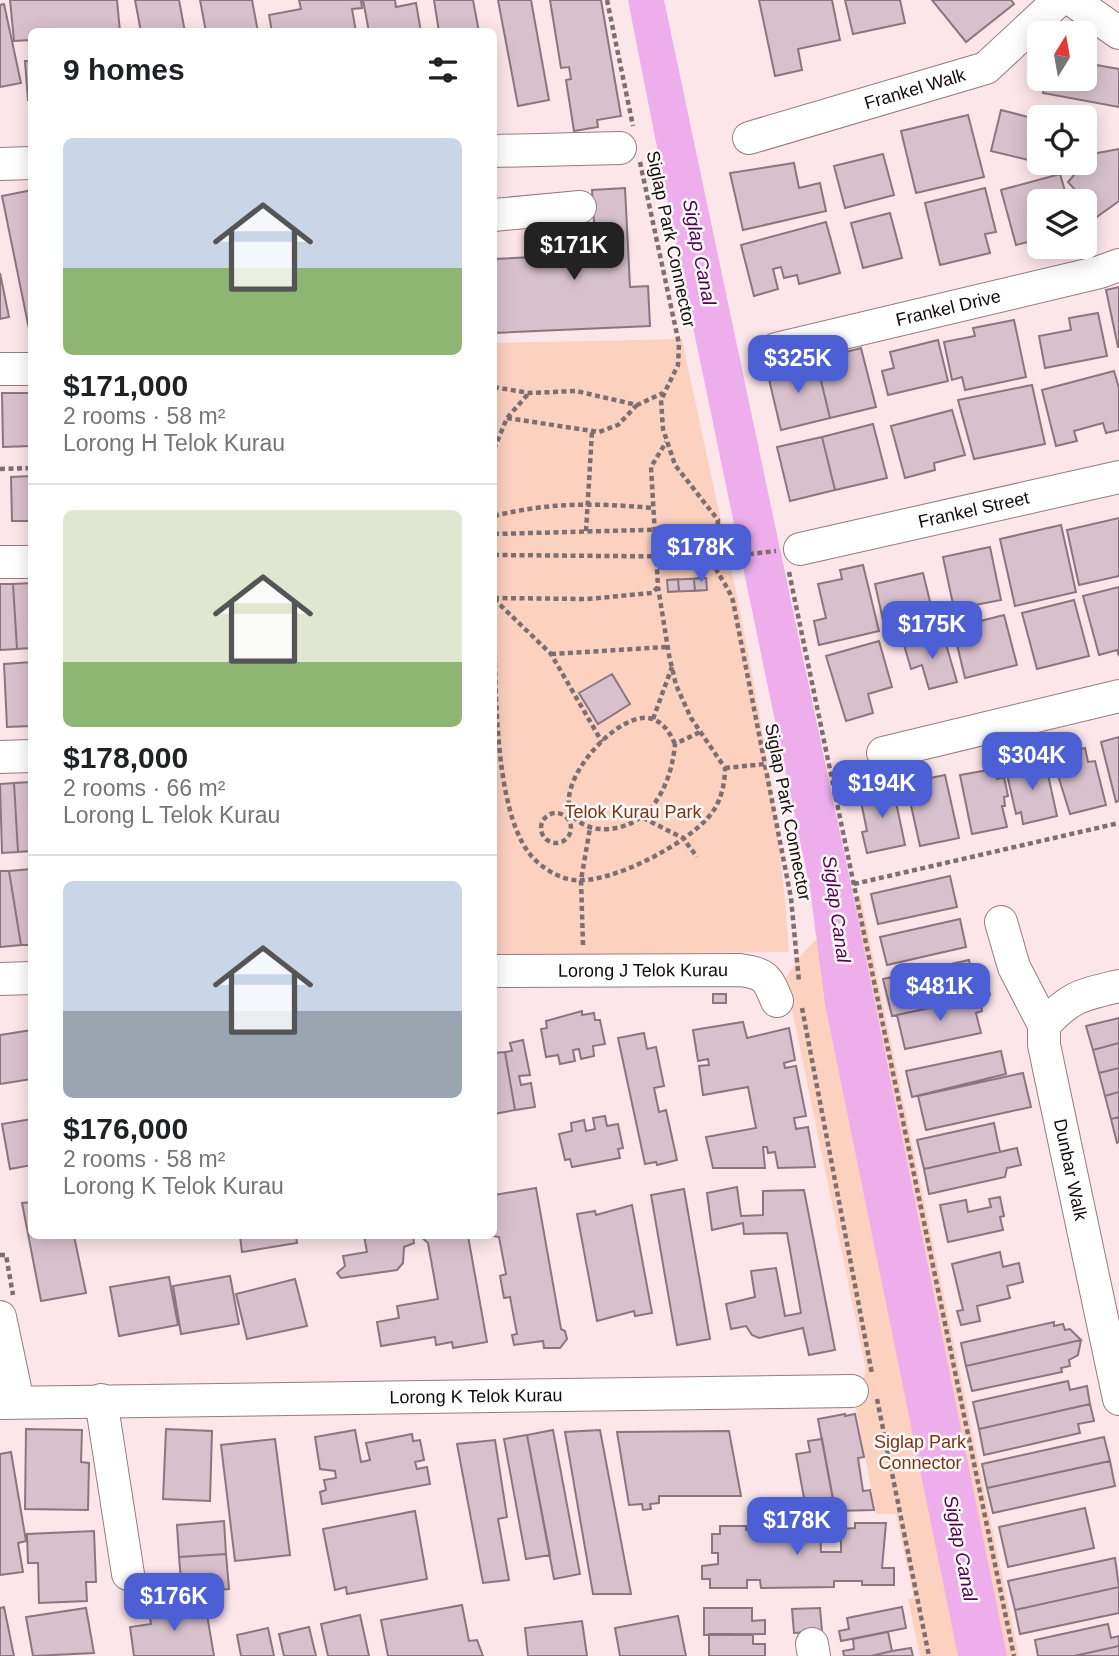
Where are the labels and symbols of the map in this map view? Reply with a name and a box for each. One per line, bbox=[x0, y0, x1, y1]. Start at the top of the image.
north arrow bbox=[1027, 21, 1097, 91]
street label: Frankel Walk bbox=[862, 64, 969, 113]
street label: Siglap Park Connector bbox=[642, 149, 700, 329]
water label: Siglap Canal bbox=[679, 197, 720, 308]
pin: $171K bbox=[525, 222, 623, 282]
street label: Frankel Drive bbox=[894, 286, 1003, 330]
pin: $325K bbox=[749, 336, 847, 395]
street label: Frankel Street bbox=[916, 488, 1031, 532]
pin: $178K bbox=[652, 524, 750, 584]
pin: $175K bbox=[883, 602, 981, 661]
street label: Siglap Park Connector bbox=[761, 722, 815, 902]
pin: $304K bbox=[983, 732, 1081, 792]
pin: $194K bbox=[833, 760, 931, 820]
park label: Telok Kurau Park bbox=[564, 802, 703, 822]
water label: Siglap Canal bbox=[819, 854, 855, 965]
street label: Lorong J Telok Kurau bbox=[558, 960, 728, 981]
pin: $481K bbox=[891, 964, 989, 1023]
street label: Dunbar Walk bbox=[1050, 1117, 1091, 1223]
street label: Lorong K Telok Kurau bbox=[389, 1385, 563, 1408]
park label: Siglap Park Connector bbox=[874, 1432, 967, 1473]
water label: Siglap Canal bbox=[940, 1493, 981, 1604]
pin: $178K bbox=[748, 1498, 846, 1557]
pin: $176K bbox=[125, 1574, 223, 1633]

